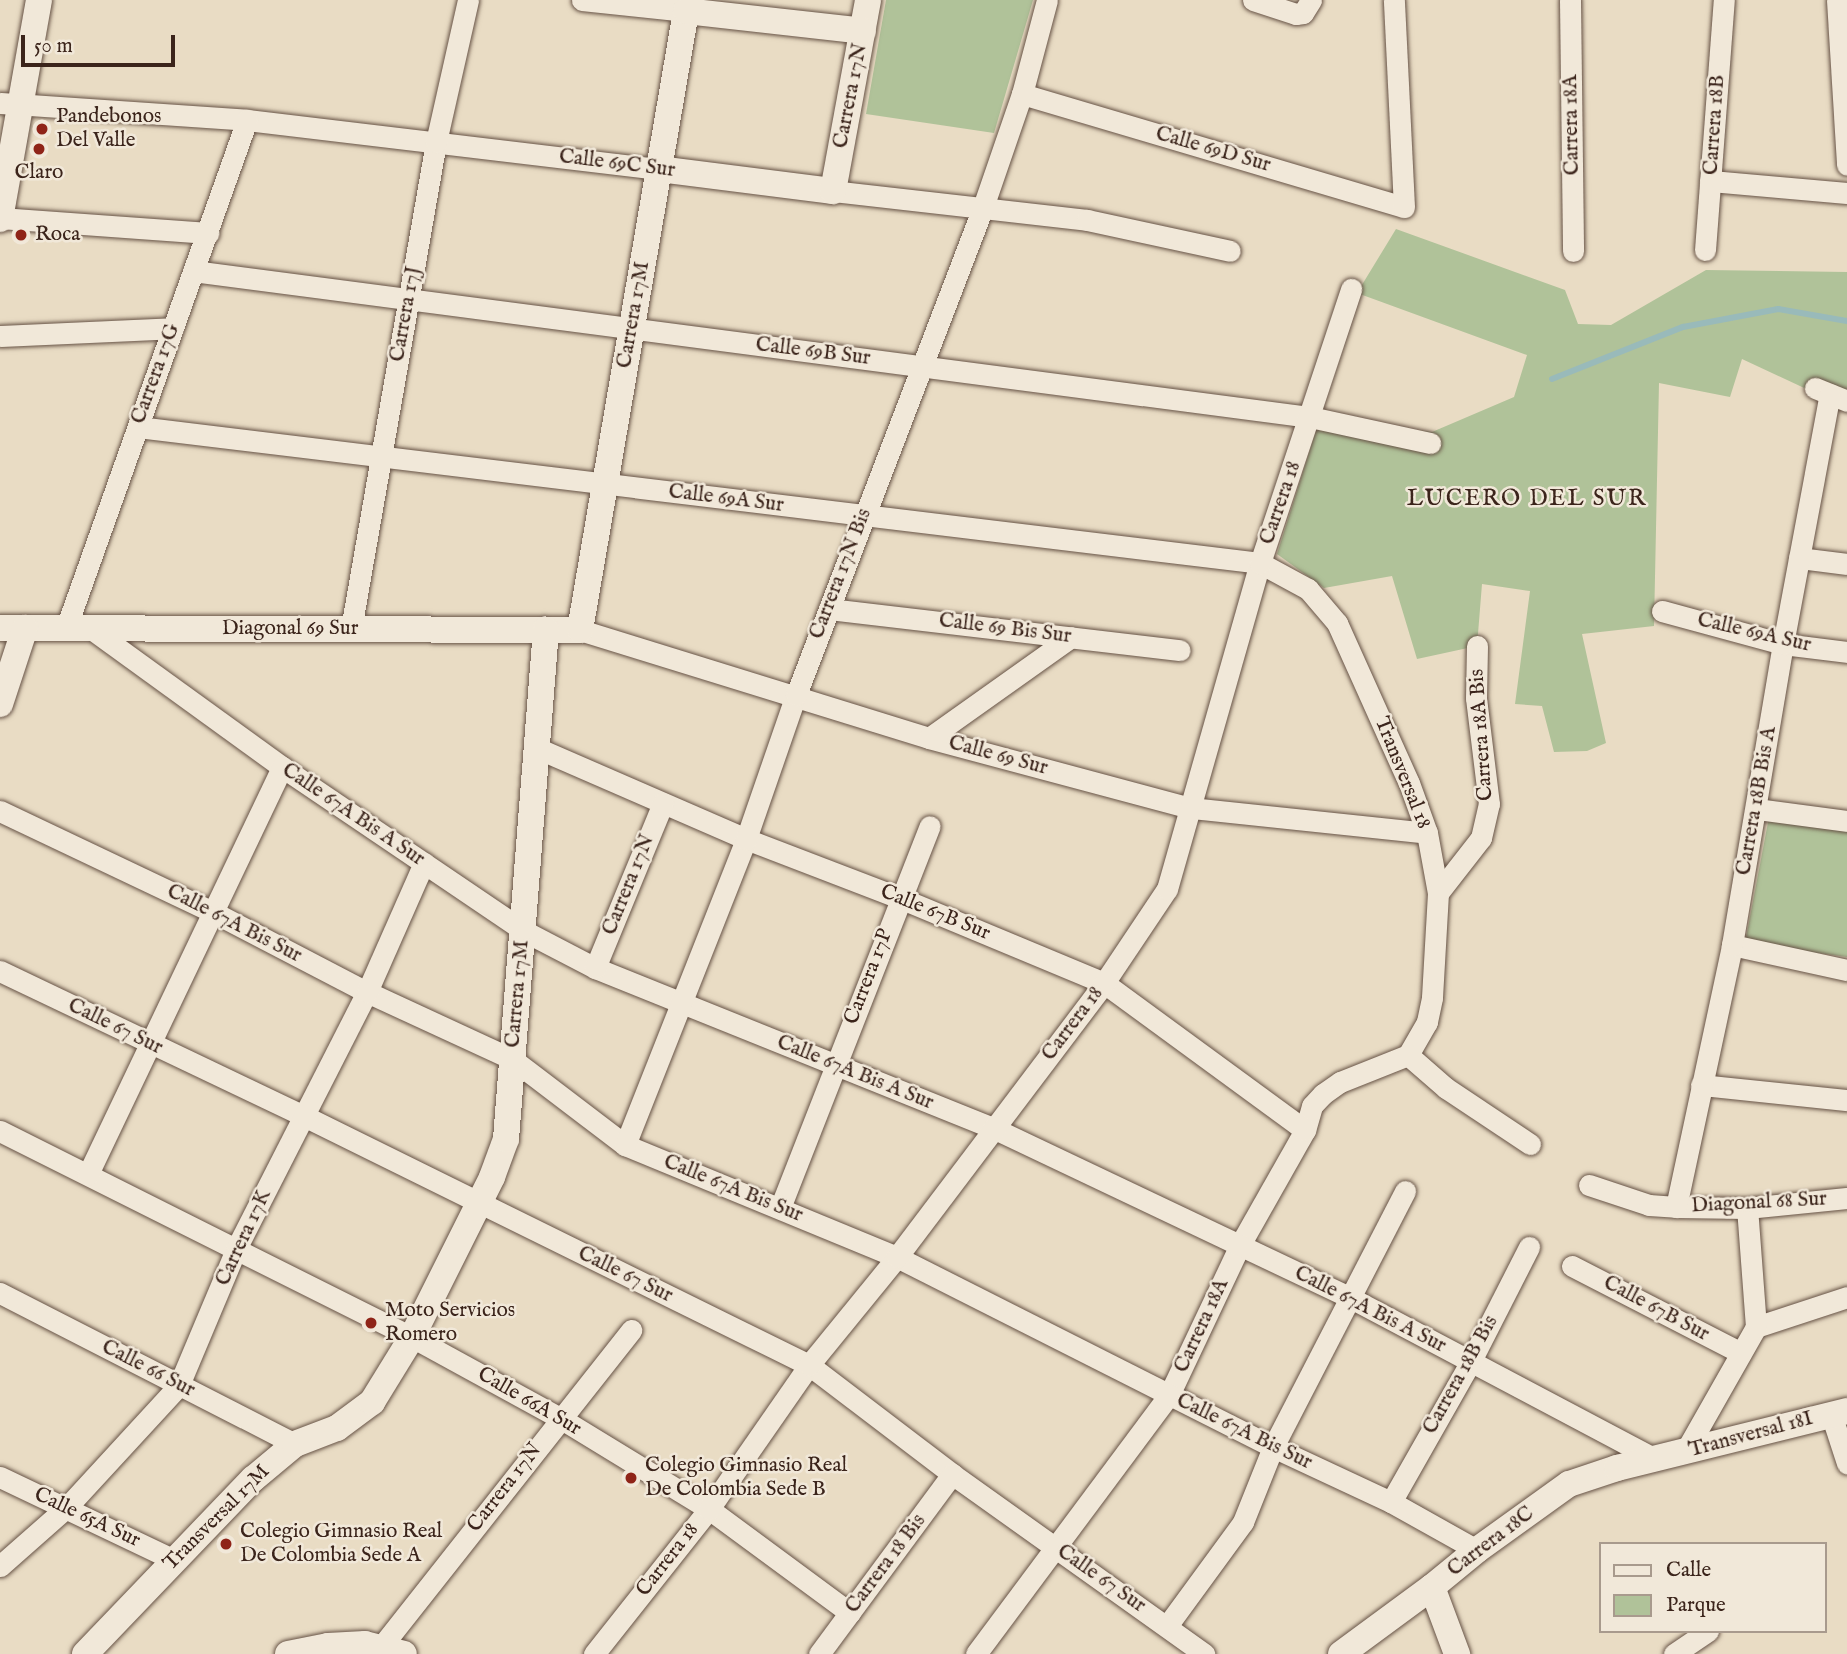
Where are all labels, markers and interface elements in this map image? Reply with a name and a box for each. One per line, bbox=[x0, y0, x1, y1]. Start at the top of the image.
scale bar bbox=[24, 21, 178, 65]
text: 50 m bbox=[34, 33, 73, 60]
street label: Carrera 17N bbox=[828, 41, 874, 151]
street label: Carrera 18A bbox=[1559, 74, 1585, 176]
street label: Carrera 18B bbox=[1699, 74, 1731, 176]
place label: Pandebonos Del Valle bbox=[56, 104, 161, 154]
marker: Pandebonos Del Valle bbox=[34, 121, 50, 137]
street label: Calle 69D Sur bbox=[1153, 122, 1273, 178]
marker: Claro bbox=[31, 141, 47, 157]
street label: Calle 69C Sur bbox=[558, 144, 676, 184]
place label: Claro bbox=[15, 160, 63, 186]
place label: Roca bbox=[35, 222, 80, 248]
marker: Roca bbox=[13, 227, 29, 243]
street label: Carrera 17M bbox=[612, 260, 656, 370]
street label: Carrera 17J bbox=[385, 264, 427, 364]
street label: Carrera 17G bbox=[126, 320, 186, 428]
street label: Calle 69B Sur bbox=[754, 332, 872, 372]
street label: Carrera 18 bbox=[1255, 458, 1307, 548]
street label: Calle 69A Sur bbox=[667, 479, 785, 519]
district label: LUCERO DEL SUR bbox=[1408, 485, 1646, 513]
street label: Carrera 17N Bis bbox=[805, 505, 877, 643]
street label: Calle 69 Bis Sur bbox=[937, 608, 1073, 650]
street label: Calle 69A Sur bbox=[1695, 608, 1813, 658]
street label: Diagonal 69 Sur bbox=[222, 616, 358, 642]
street label: Carrera 18A Bis bbox=[1465, 668, 1499, 802]
street label: Transversal 18 bbox=[1368, 713, 1436, 833]
street label: Carrera 18B Bis A bbox=[1732, 725, 1782, 877]
street label: Calle 69 Sur bbox=[946, 731, 1050, 781]
street label: Calle 67A Bis A Sur bbox=[277, 758, 429, 872]
street label: Carrera 17N bbox=[597, 831, 661, 939]
street label: Calle 67A Bis Sur bbox=[162, 879, 306, 969]
street label: Calle 67B Sur bbox=[876, 880, 994, 946]
street label: Carrera 17P bbox=[839, 926, 899, 1028]
street label: Carrera 17M bbox=[501, 939, 535, 1049]
street label: Carrera 18 bbox=[1037, 982, 1109, 1066]
street label: Calle 67 Sur bbox=[63, 993, 167, 1061]
street label: Calle 67A Bis A Sur bbox=[773, 1030, 937, 1116]
street label: Calle 67A Bis Sur bbox=[660, 1150, 806, 1228]
street label: Carrera 17K bbox=[211, 1186, 277, 1290]
street label: Diagonal 68 Sur bbox=[1691, 1187, 1827, 1219]
street label: Calle 67 Sur bbox=[573, 1241, 677, 1309]
street label: Calle 67A Bis A Sur bbox=[1290, 1261, 1450, 1359]
street label: Calle 67B Sur bbox=[1599, 1271, 1713, 1347]
street label: Carrera 18A bbox=[1169, 1275, 1235, 1377]
place label: Moto Servicios Romero bbox=[385, 1298, 515, 1348]
street label: Carrera 18B Bis bbox=[1418, 1311, 1504, 1439]
marker: Moto Servicios Romero bbox=[363, 1315, 379, 1331]
street label: Calle 66 Sur bbox=[97, 1335, 199, 1403]
street label: Calle 66A Sur bbox=[473, 1362, 585, 1442]
street label: Calle 67A Bis Sur bbox=[1172, 1388, 1316, 1476]
street label: Transversal 18I bbox=[1686, 1406, 1816, 1464]
street label: Carrera 17N bbox=[462, 1438, 548, 1538]
place label: Colegio Gimnasio Real De Colombia Sede B bbox=[645, 1453, 847, 1503]
street label: Transversal 17M bbox=[159, 1460, 275, 1576]
marker: Colegio Gimnasio Real De Colombia Sede B bbox=[623, 1470, 639, 1486]
street label: Calle 65A Sur bbox=[30, 1482, 144, 1554]
street label: Carrera 18C bbox=[1443, 1501, 1539, 1583]
street label: Carrera 18 Bis bbox=[840, 1509, 932, 1619]
street label: Carrera 18 bbox=[631, 1518, 705, 1602]
place label: Colegio Gimnasio Real De Colombia Sede A bbox=[240, 1519, 442, 1569]
marker: Colegio Gimnasio Real De Colombia Sede A bbox=[218, 1536, 234, 1552]
street label: Calle 67 Sur bbox=[1052, 1539, 1150, 1619]
legend bbox=[1598, 1542, 1826, 1633]
text: Calle bbox=[1666, 1557, 1711, 1584]
text: Parque bbox=[1666, 1592, 1726, 1619]

